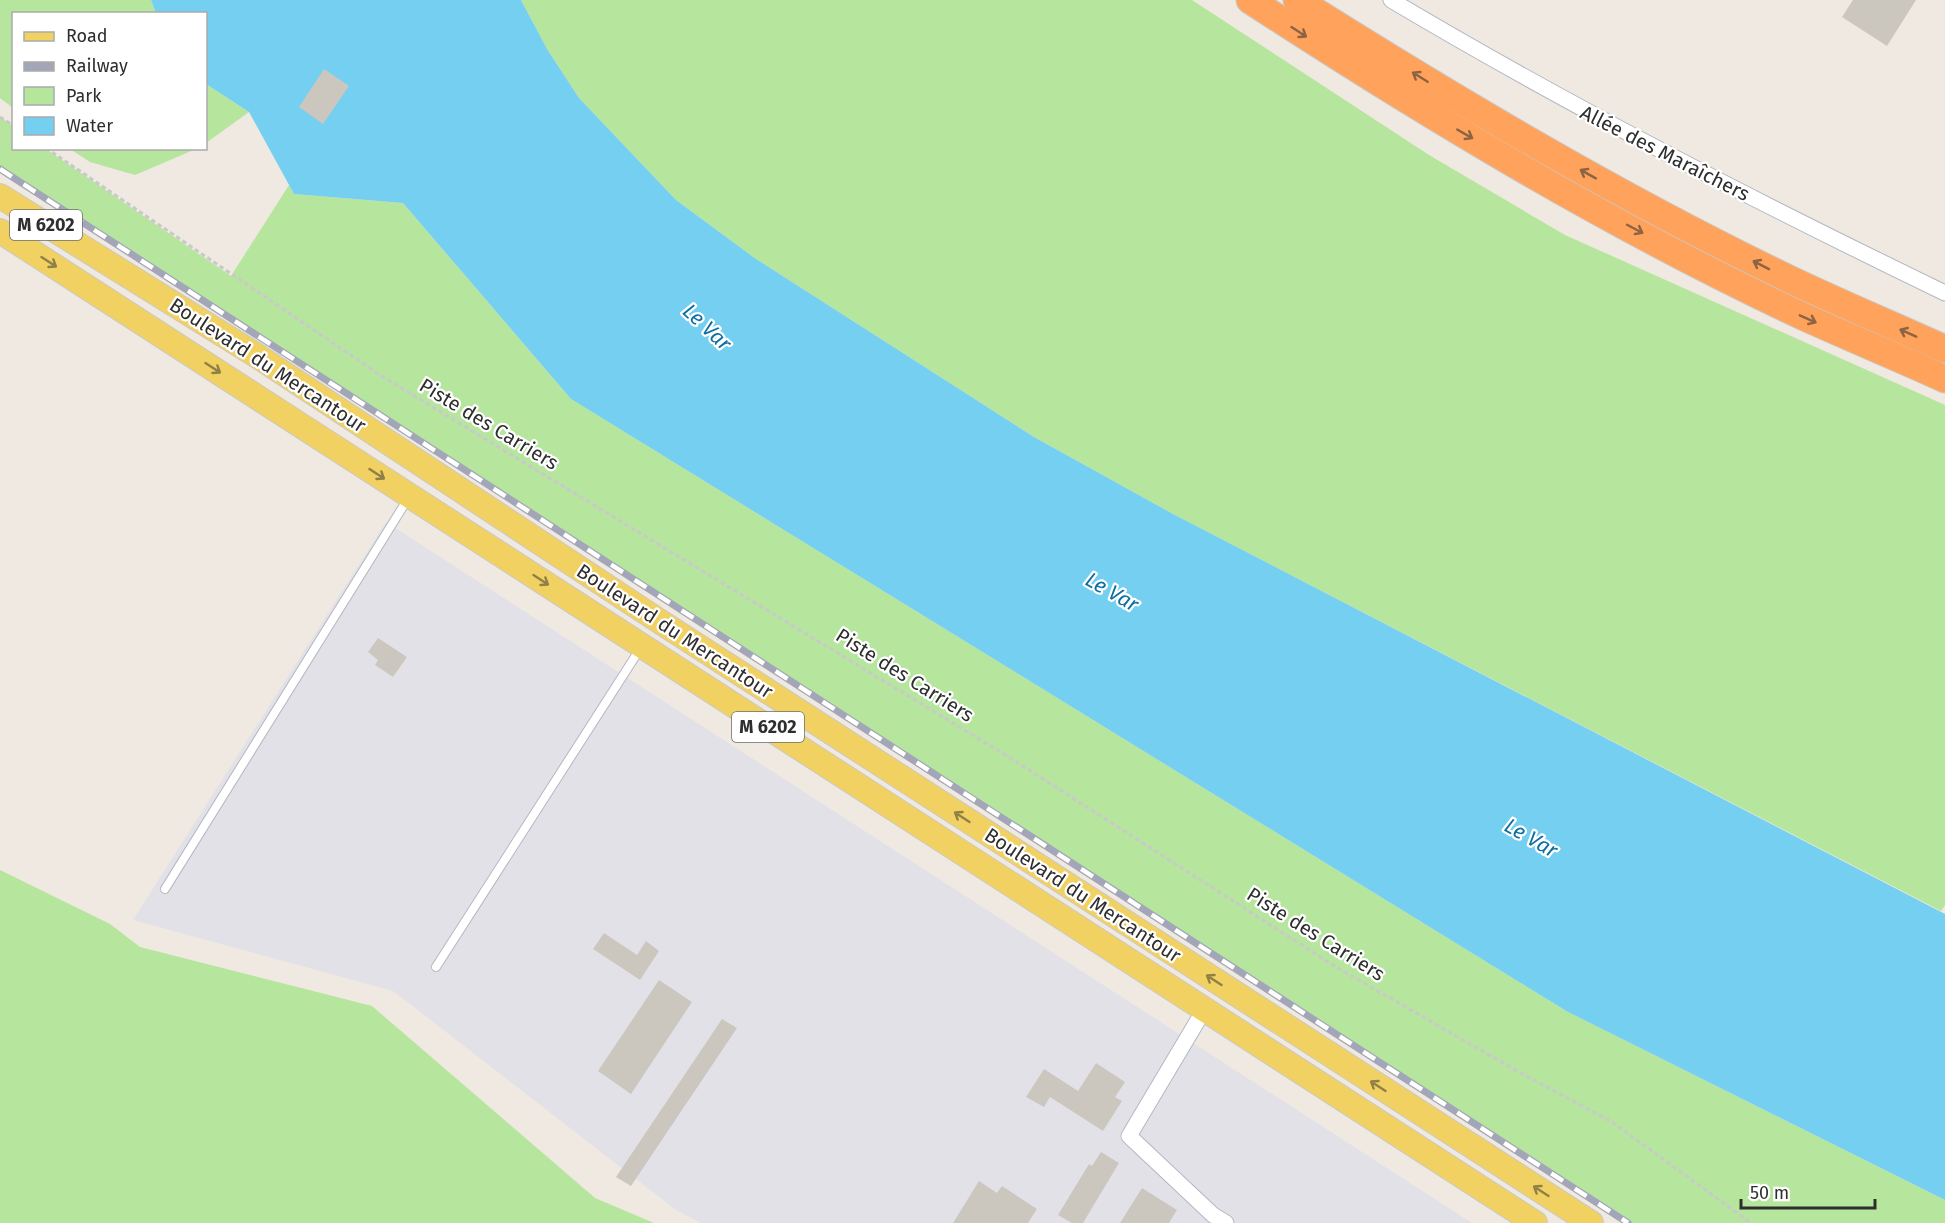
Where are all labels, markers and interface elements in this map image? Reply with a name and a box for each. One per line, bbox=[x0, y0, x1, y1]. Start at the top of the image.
legend bbox=[12, 12, 207, 150]
text: Road bbox=[66, 25, 108, 47]
one-way arrow bbox=[1290, 26, 1306, 38]
text: Railway bbox=[66, 55, 128, 77]
one-way arrow bbox=[1411, 70, 1428, 83]
text: Park bbox=[66, 85, 102, 107]
street label: Allée des Maraîchers bbox=[1576, 100, 1754, 206]
text: Water bbox=[66, 115, 113, 137]
one-way arrow bbox=[1456, 128, 1473, 140]
one-way arrow bbox=[1580, 168, 1598, 179]
road number: M 6202 bbox=[10, 210, 82, 240]
one-way arrow bbox=[1626, 223, 1643, 235]
one-way arrow bbox=[40, 257, 57, 269]
one-way arrow bbox=[1753, 259, 1770, 271]
street label: Boulevard du Mercantour bbox=[165, 293, 371, 438]
water label: Le Var bbox=[677, 298, 737, 357]
one-way arrow bbox=[1799, 313, 1817, 325]
one-way arrow bbox=[1900, 326, 1918, 338]
one-way arrow bbox=[205, 361, 222, 374]
street label: Piste des Carriers bbox=[415, 373, 563, 475]
one-way arrow bbox=[368, 468, 384, 480]
street label: Boulevard du Mercantour bbox=[572, 559, 778, 704]
water label: Le Var bbox=[1081, 566, 1144, 618]
one-way arrow bbox=[532, 574, 548, 586]
street label: Piste des Carriers bbox=[832, 623, 978, 727]
road number: M 6202 bbox=[732, 712, 804, 742]
one-way arrow bbox=[954, 810, 971, 822]
water label: Le Var bbox=[1500, 812, 1563, 864]
street label: Boulevard du Mercantour bbox=[980, 823, 1186, 968]
street label: Piste des Carriers bbox=[1243, 882, 1389, 986]
one-way arrow bbox=[1206, 973, 1223, 985]
one-way arrow bbox=[1369, 1079, 1386, 1092]
scale bar bbox=[1741, 1172, 1874, 1210]
text: 50 m bbox=[1750, 1182, 1789, 1204]
one-way arrow bbox=[1533, 1185, 1550, 1198]

